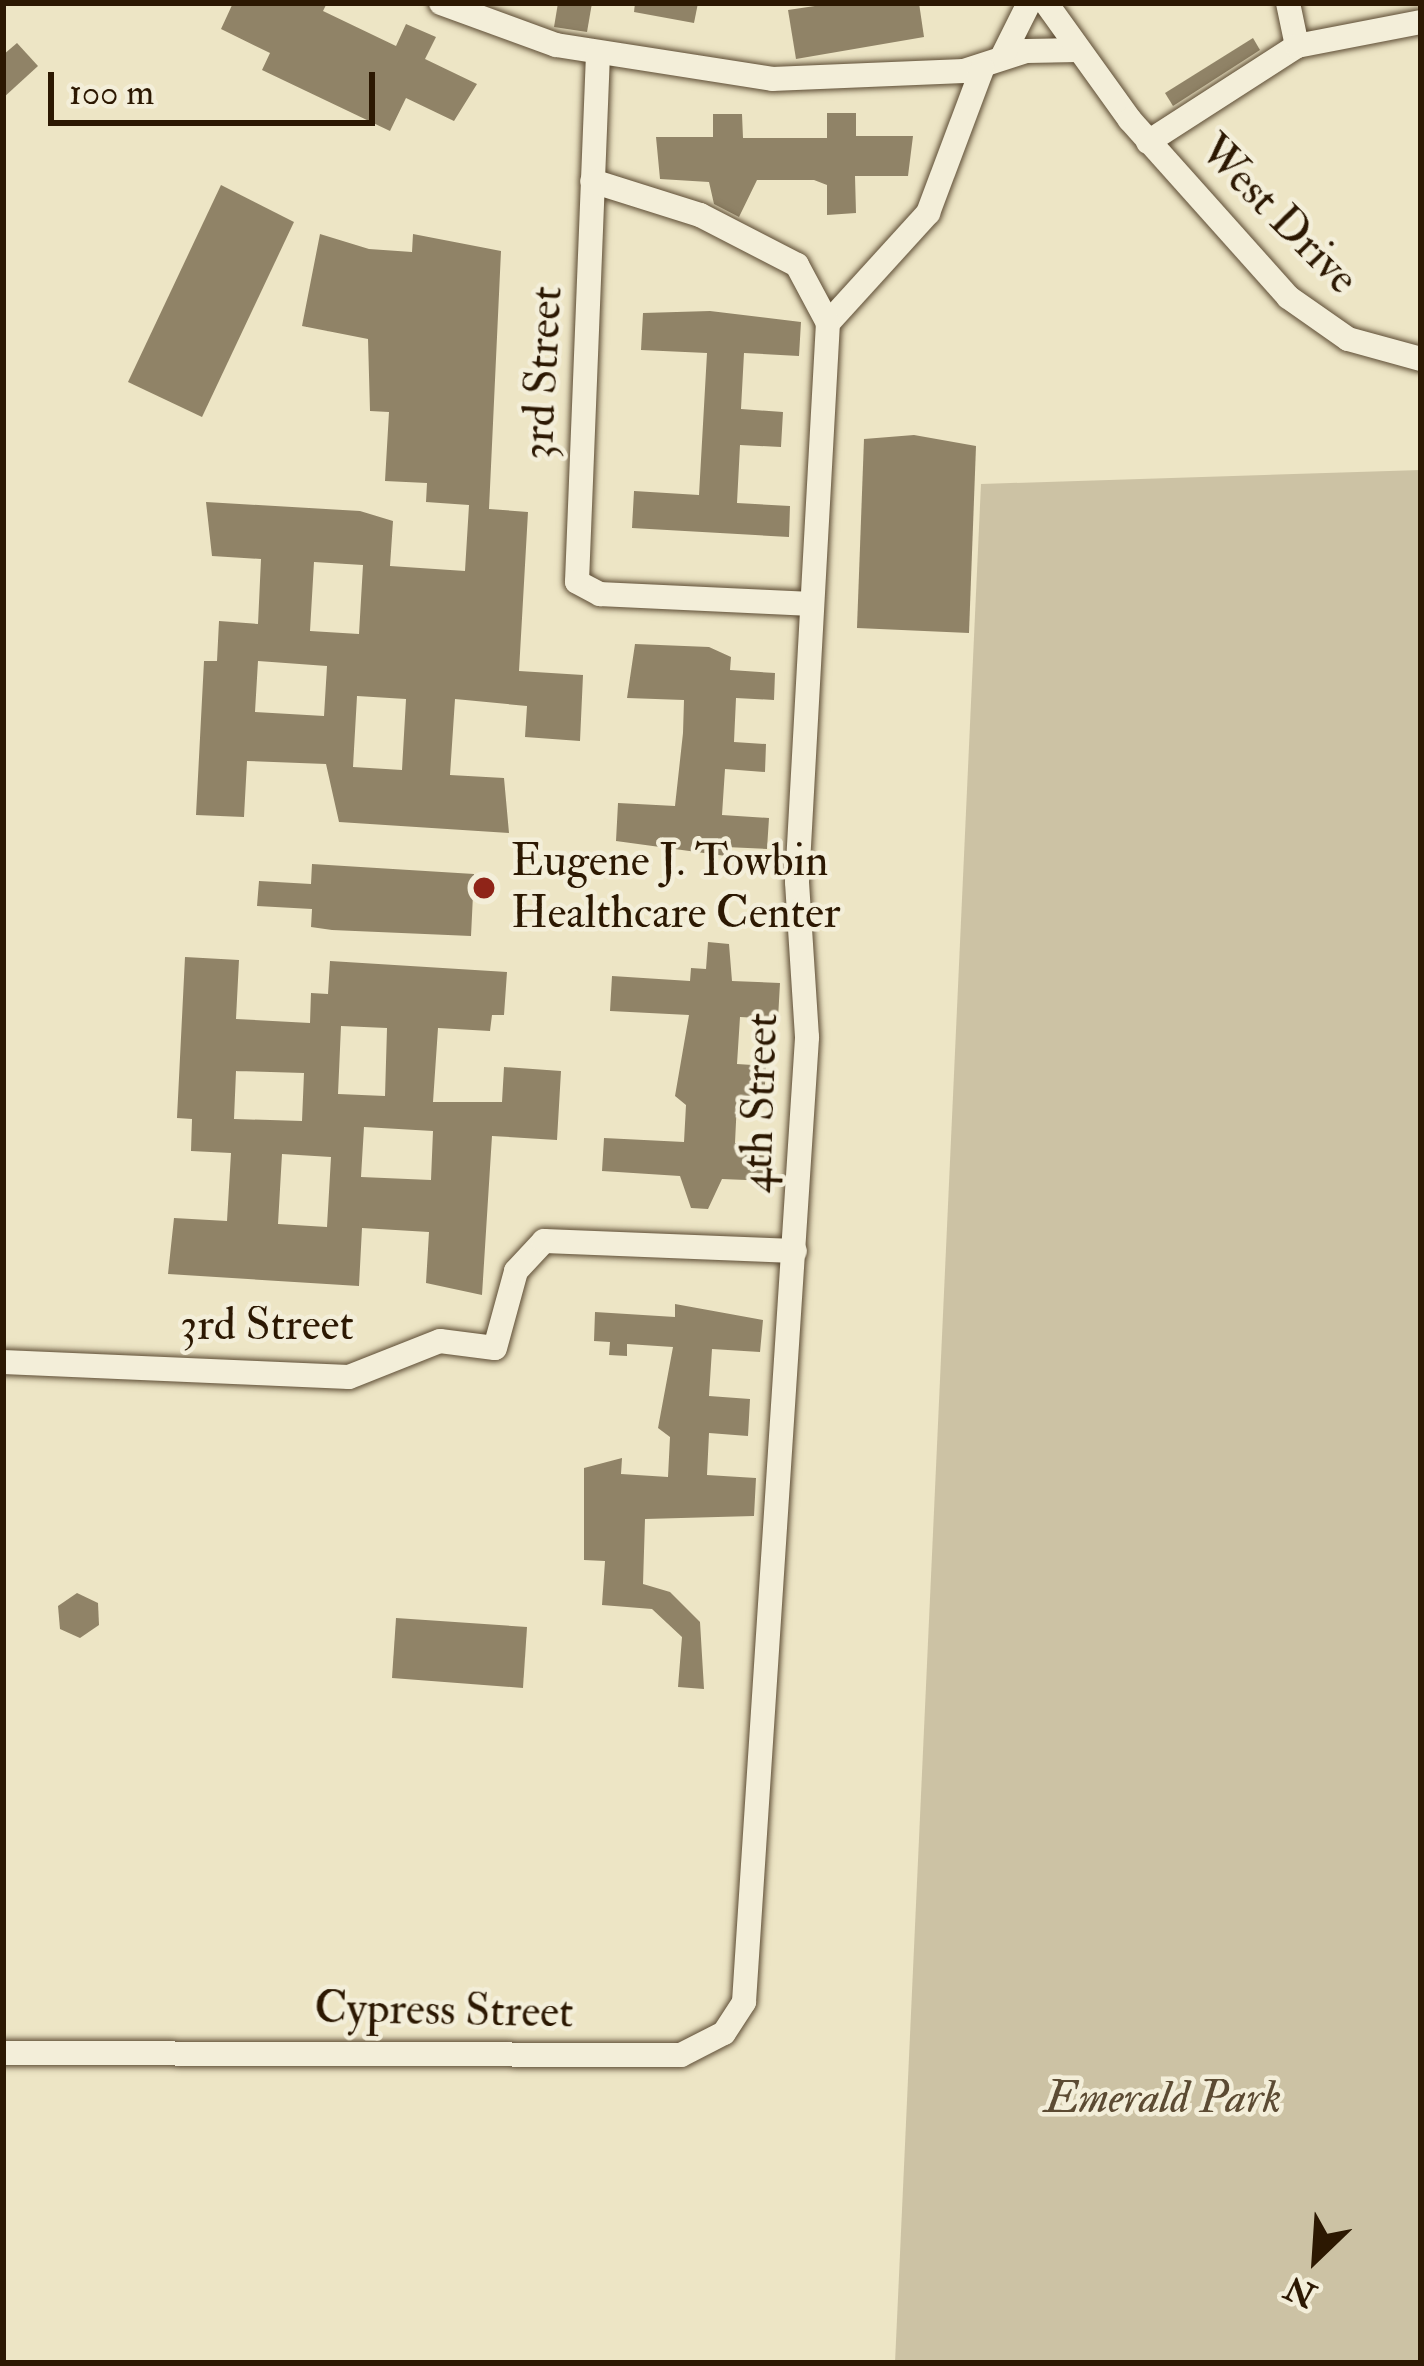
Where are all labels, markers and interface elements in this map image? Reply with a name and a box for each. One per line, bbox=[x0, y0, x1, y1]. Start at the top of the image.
scale bar bbox=[54, 48, 381, 122]
text: 100 m bbox=[69, 70, 154, 115]
street label: West Drive bbox=[1187, 124, 1369, 306]
street label: 3rd Street bbox=[511, 285, 575, 461]
place label: Eugene J. Towbin Healthcare Center bbox=[511, 835, 841, 941]
marker: Eugene J. Towbin Healthcare Center bbox=[468, 872, 500, 904]
street label: 4th Street bbox=[730, 1012, 790, 1194]
street label: 3rd Street bbox=[180, 1299, 354, 1353]
street label: Cypress Street bbox=[314, 1982, 574, 2040]
park label: Emerald Park bbox=[1044, 2072, 1282, 2126]
north arrow bbox=[1256, 2198, 1376, 2318]
text: N bbox=[1279, 2266, 1323, 2316]

